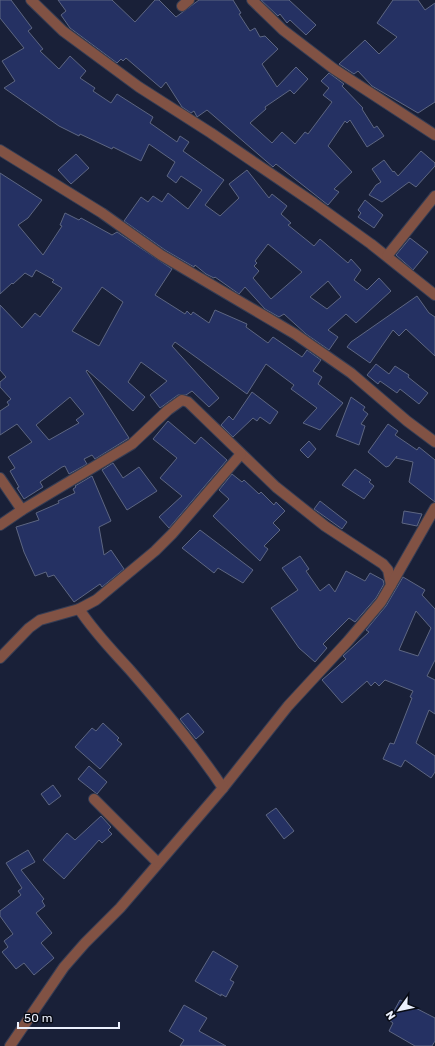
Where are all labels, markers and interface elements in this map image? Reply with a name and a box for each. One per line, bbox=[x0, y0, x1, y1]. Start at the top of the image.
north arrow bbox=[379, 990, 419, 1030]
scale bar bbox=[18, 1004, 119, 1030]
text: N bbox=[383, 1008, 399, 1022]
text: 50 m bbox=[24, 1011, 52, 1025]

